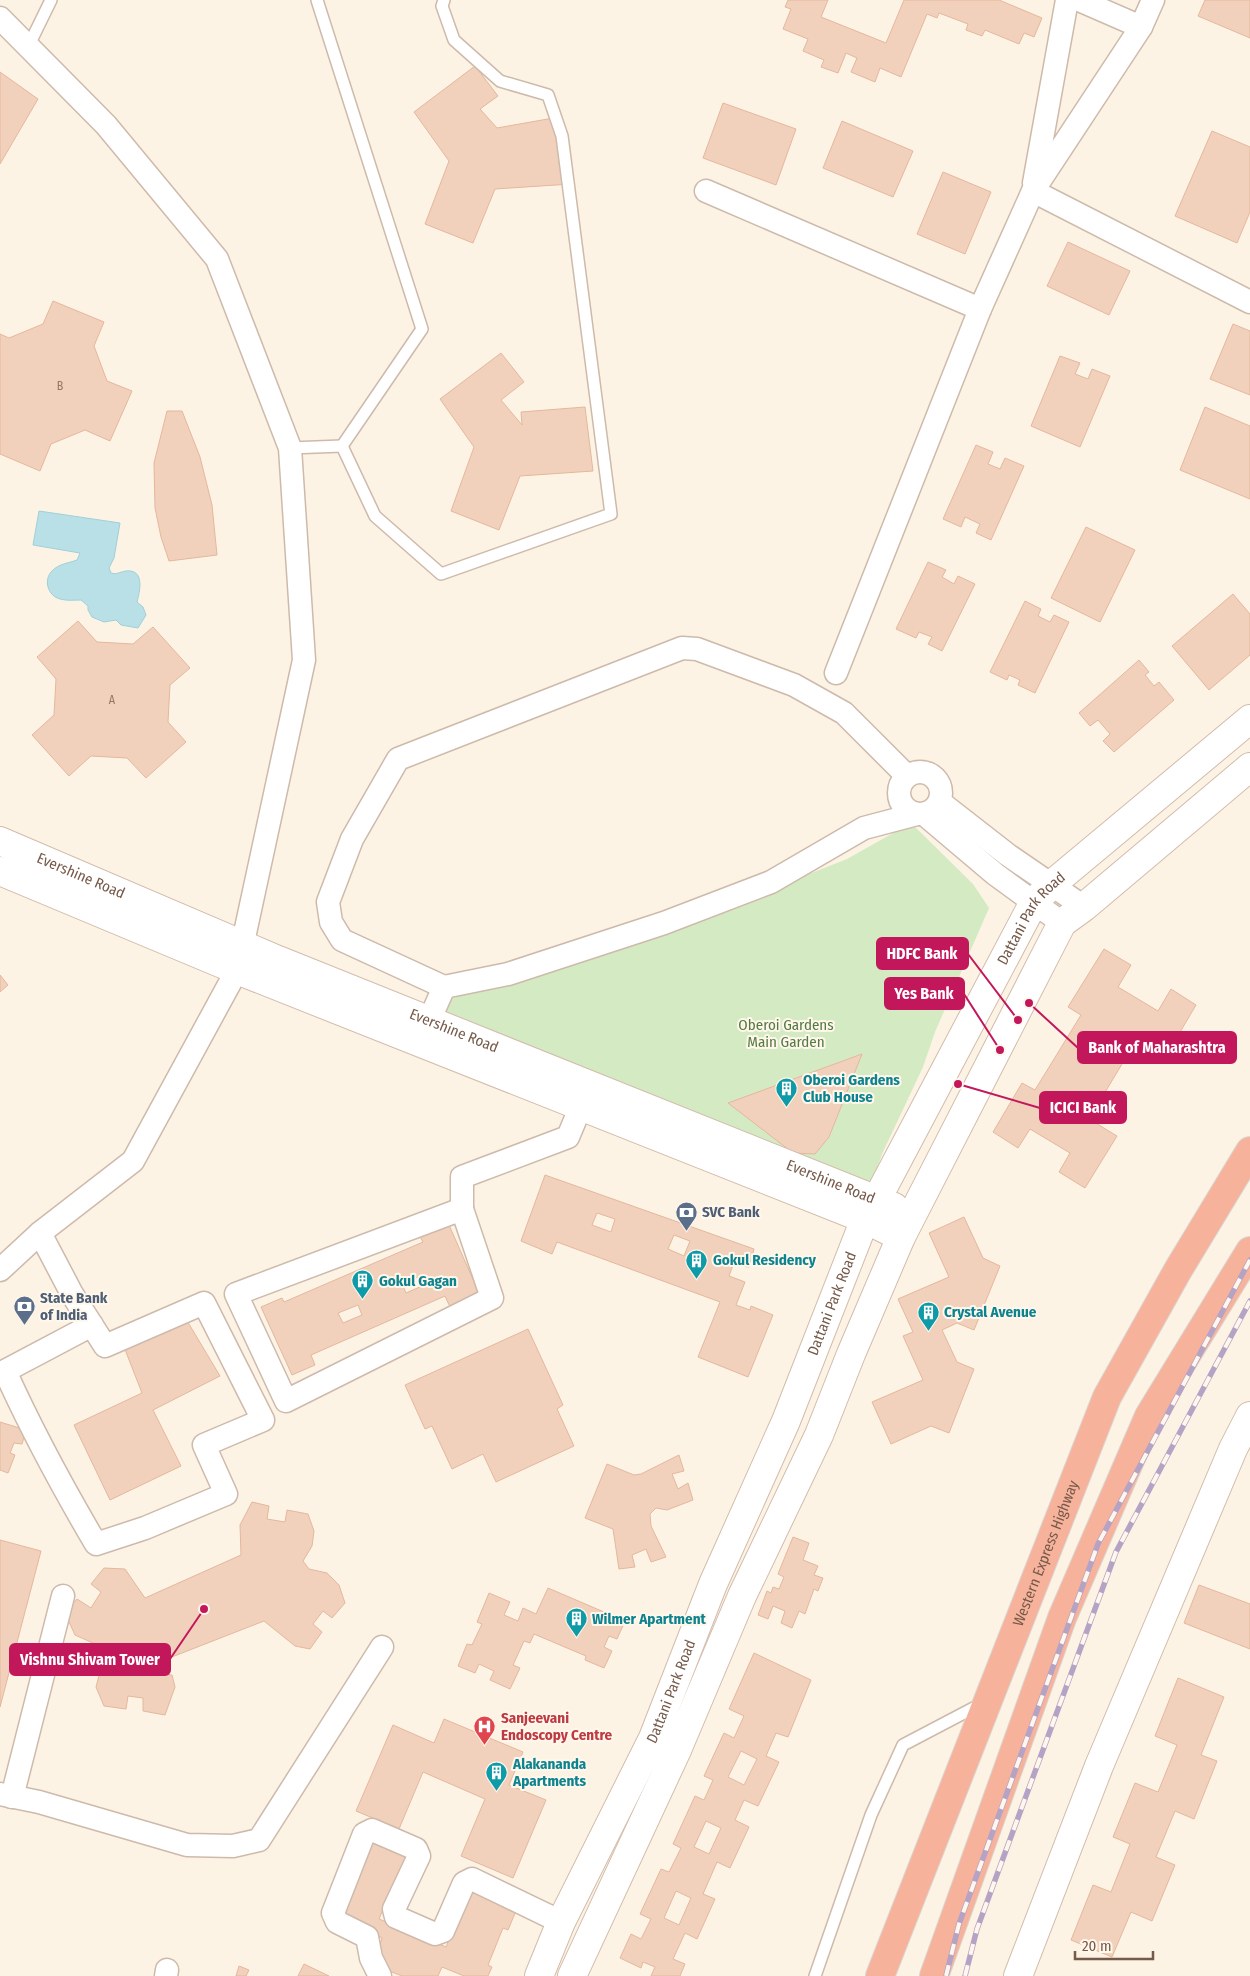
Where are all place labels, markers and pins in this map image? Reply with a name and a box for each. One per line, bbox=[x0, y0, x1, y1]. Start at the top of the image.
callout: HDFC Bank bbox=[877, 938, 968, 969]
callout: Yes Bank bbox=[885, 978, 964, 1009]
callout: Bank of Maharashtra bbox=[1078, 1032, 1236, 1063]
place label: Oberoi Gardens Club House bbox=[803, 1071, 900, 1106]
building icon: Oberoi Gardens Club House bbox=[775, 1077, 799, 1108]
callout: ICICI Bank bbox=[1040, 1092, 1126, 1123]
bank icon: SVC Bank bbox=[674, 1200, 698, 1231]
place label: SVC Bank bbox=[702, 1203, 760, 1221]
building icon: Gokul Residency bbox=[685, 1248, 709, 1279]
place label: Gokul Residency bbox=[713, 1251, 817, 1269]
building icon: Gokul Gagan bbox=[351, 1269, 375, 1300]
place label: Gokul Gagan bbox=[379, 1272, 457, 1290]
place label: State Bank of India bbox=[40, 1289, 108, 1324]
bank icon: State Bank of India bbox=[12, 1295, 36, 1326]
building icon: Crystal Avenue bbox=[916, 1300, 940, 1331]
place label: Crystal Avenue bbox=[944, 1303, 1037, 1321]
building icon: Wilmer Apartment bbox=[564, 1607, 588, 1638]
place label: Wilmer Apartment bbox=[592, 1610, 707, 1628]
callout: Vishnu Shivam Tower bbox=[10, 1644, 170, 1675]
place label: Sanjeevani Endoscopy Centre bbox=[501, 1709, 612, 1744]
hospital icon: Sanjeevani Endoscopy Centre bbox=[473, 1715, 497, 1746]
place label: Alakananda Apartments bbox=[512, 1755, 587, 1790]
building icon: Alakananda Apartments bbox=[485, 1761, 509, 1792]

